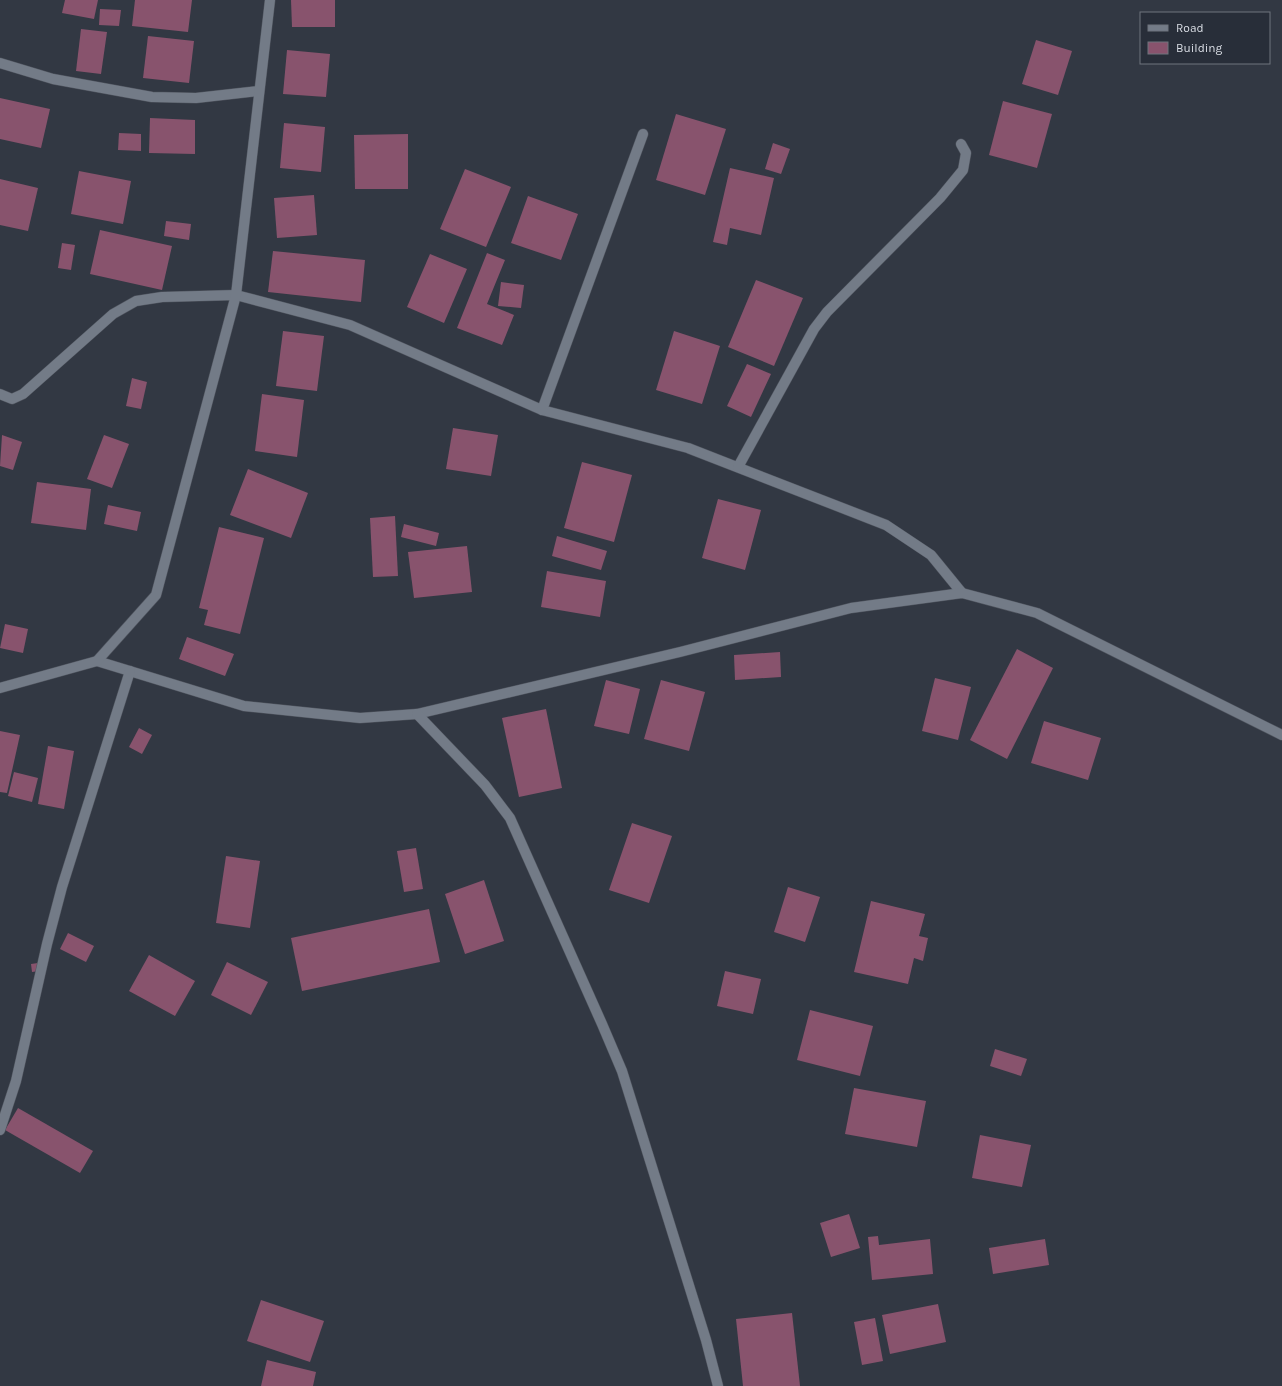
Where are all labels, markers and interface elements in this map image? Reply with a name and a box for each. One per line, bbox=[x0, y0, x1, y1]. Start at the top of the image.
legend bbox=[1140, 12, 1270, 64]
text: Road bbox=[1176, 21, 1204, 35]
text: Building bbox=[1176, 41, 1223, 55]

